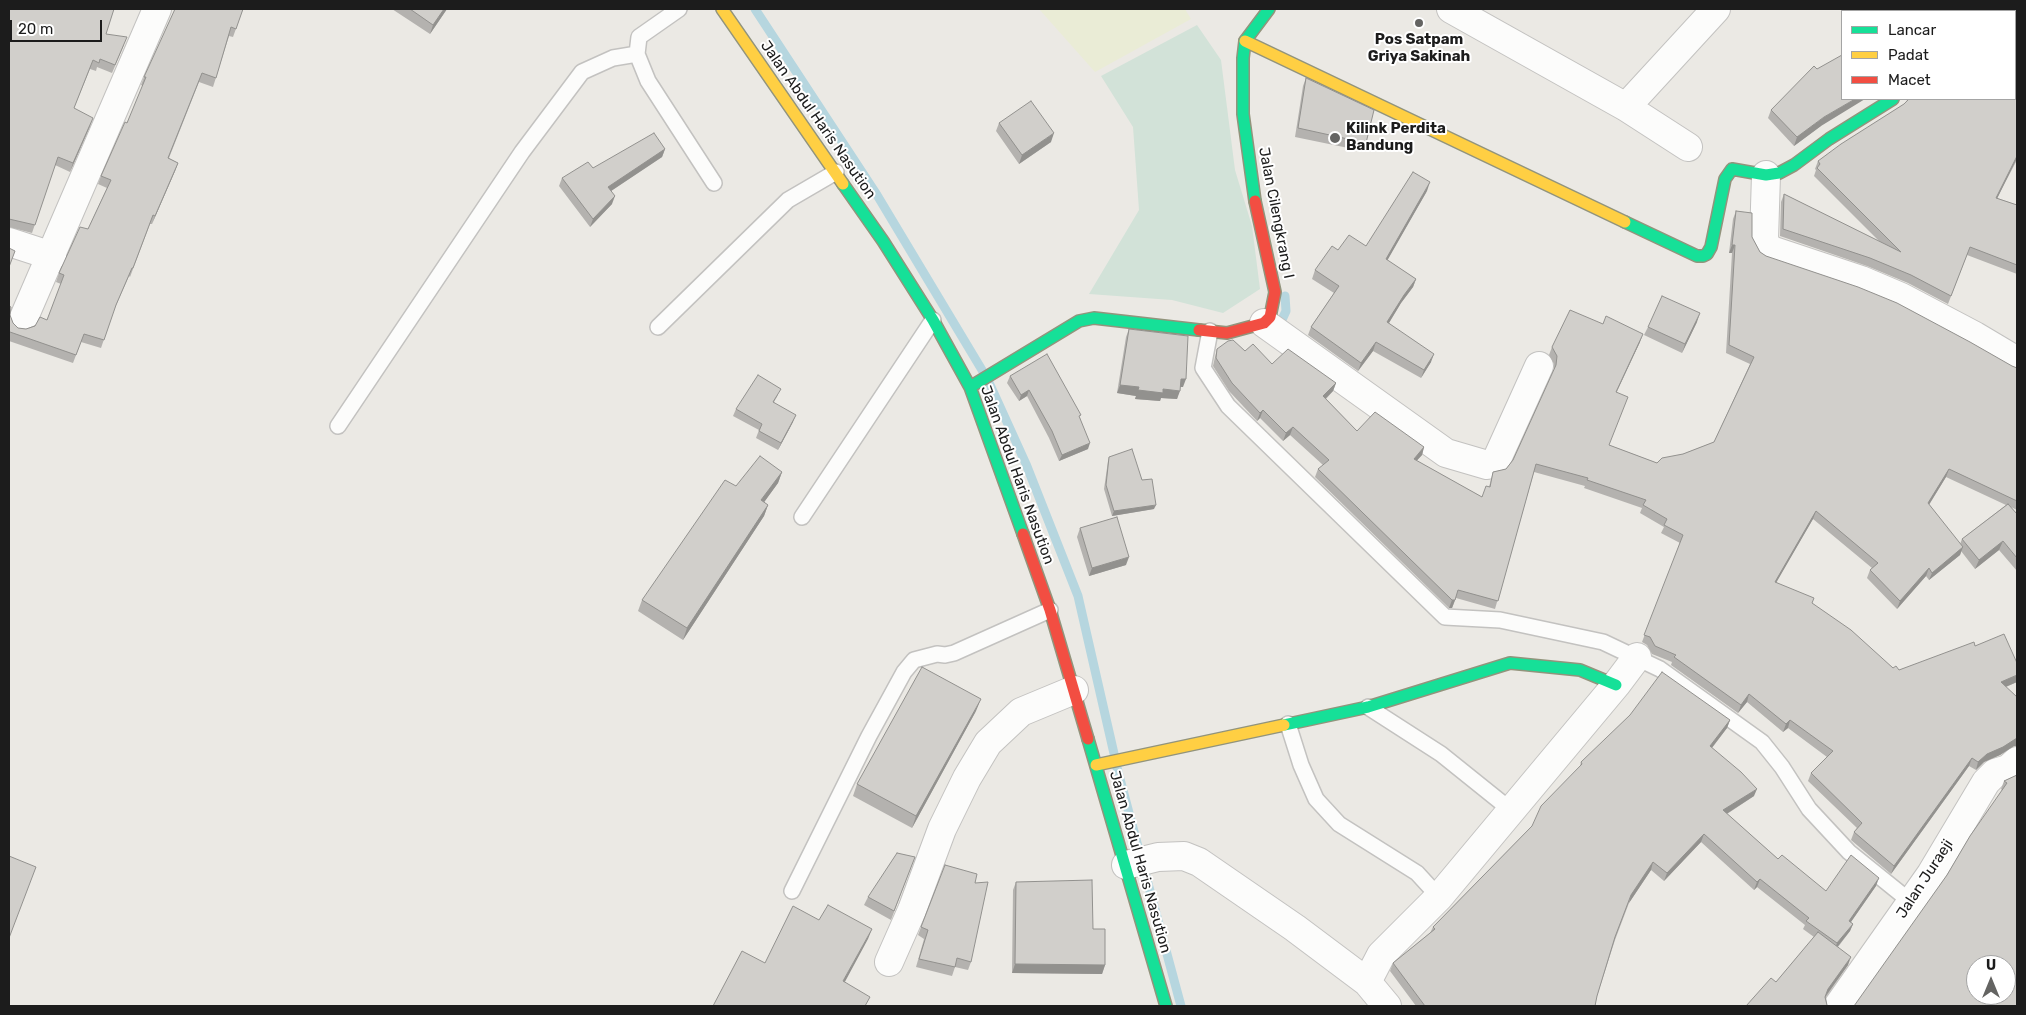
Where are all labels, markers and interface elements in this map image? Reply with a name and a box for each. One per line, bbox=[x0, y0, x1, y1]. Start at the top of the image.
scale bar bbox=[12, 10, 105, 42]
legend bbox=[1841, 10, 2016, 100]
marker: Pos Satpam Griya Sakinah bbox=[1413, 17, 1425, 29]
text: 20 m bbox=[18, 20, 53, 38]
text: Lancar bbox=[1888, 21, 1936, 39]
place label: Pos Satpam Griya Sakinah bbox=[1368, 31, 1470, 66]
street label: Jalan Abdul Haris Nasution bbox=[756, 37, 880, 203]
text: Padat bbox=[1888, 46, 1929, 64]
text: Macet bbox=[1888, 71, 1931, 89]
place label: Kilink Perdita Bandung bbox=[1346, 120, 1446, 155]
marker: Kilink Perdita Bandung bbox=[1328, 131, 1342, 145]
street label: Jalan Cilengkrang I bbox=[1254, 146, 1298, 280]
street label: Jalan Abdul Haris Nasution bbox=[976, 383, 1058, 567]
street label: Jalan Abdul Haris Nasution bbox=[1105, 769, 1175, 955]
street label: Jalan Juraeji bbox=[1893, 836, 1957, 922]
north arrow bbox=[1966, 955, 2016, 1005]
text: U bbox=[1986, 957, 1996, 974]

